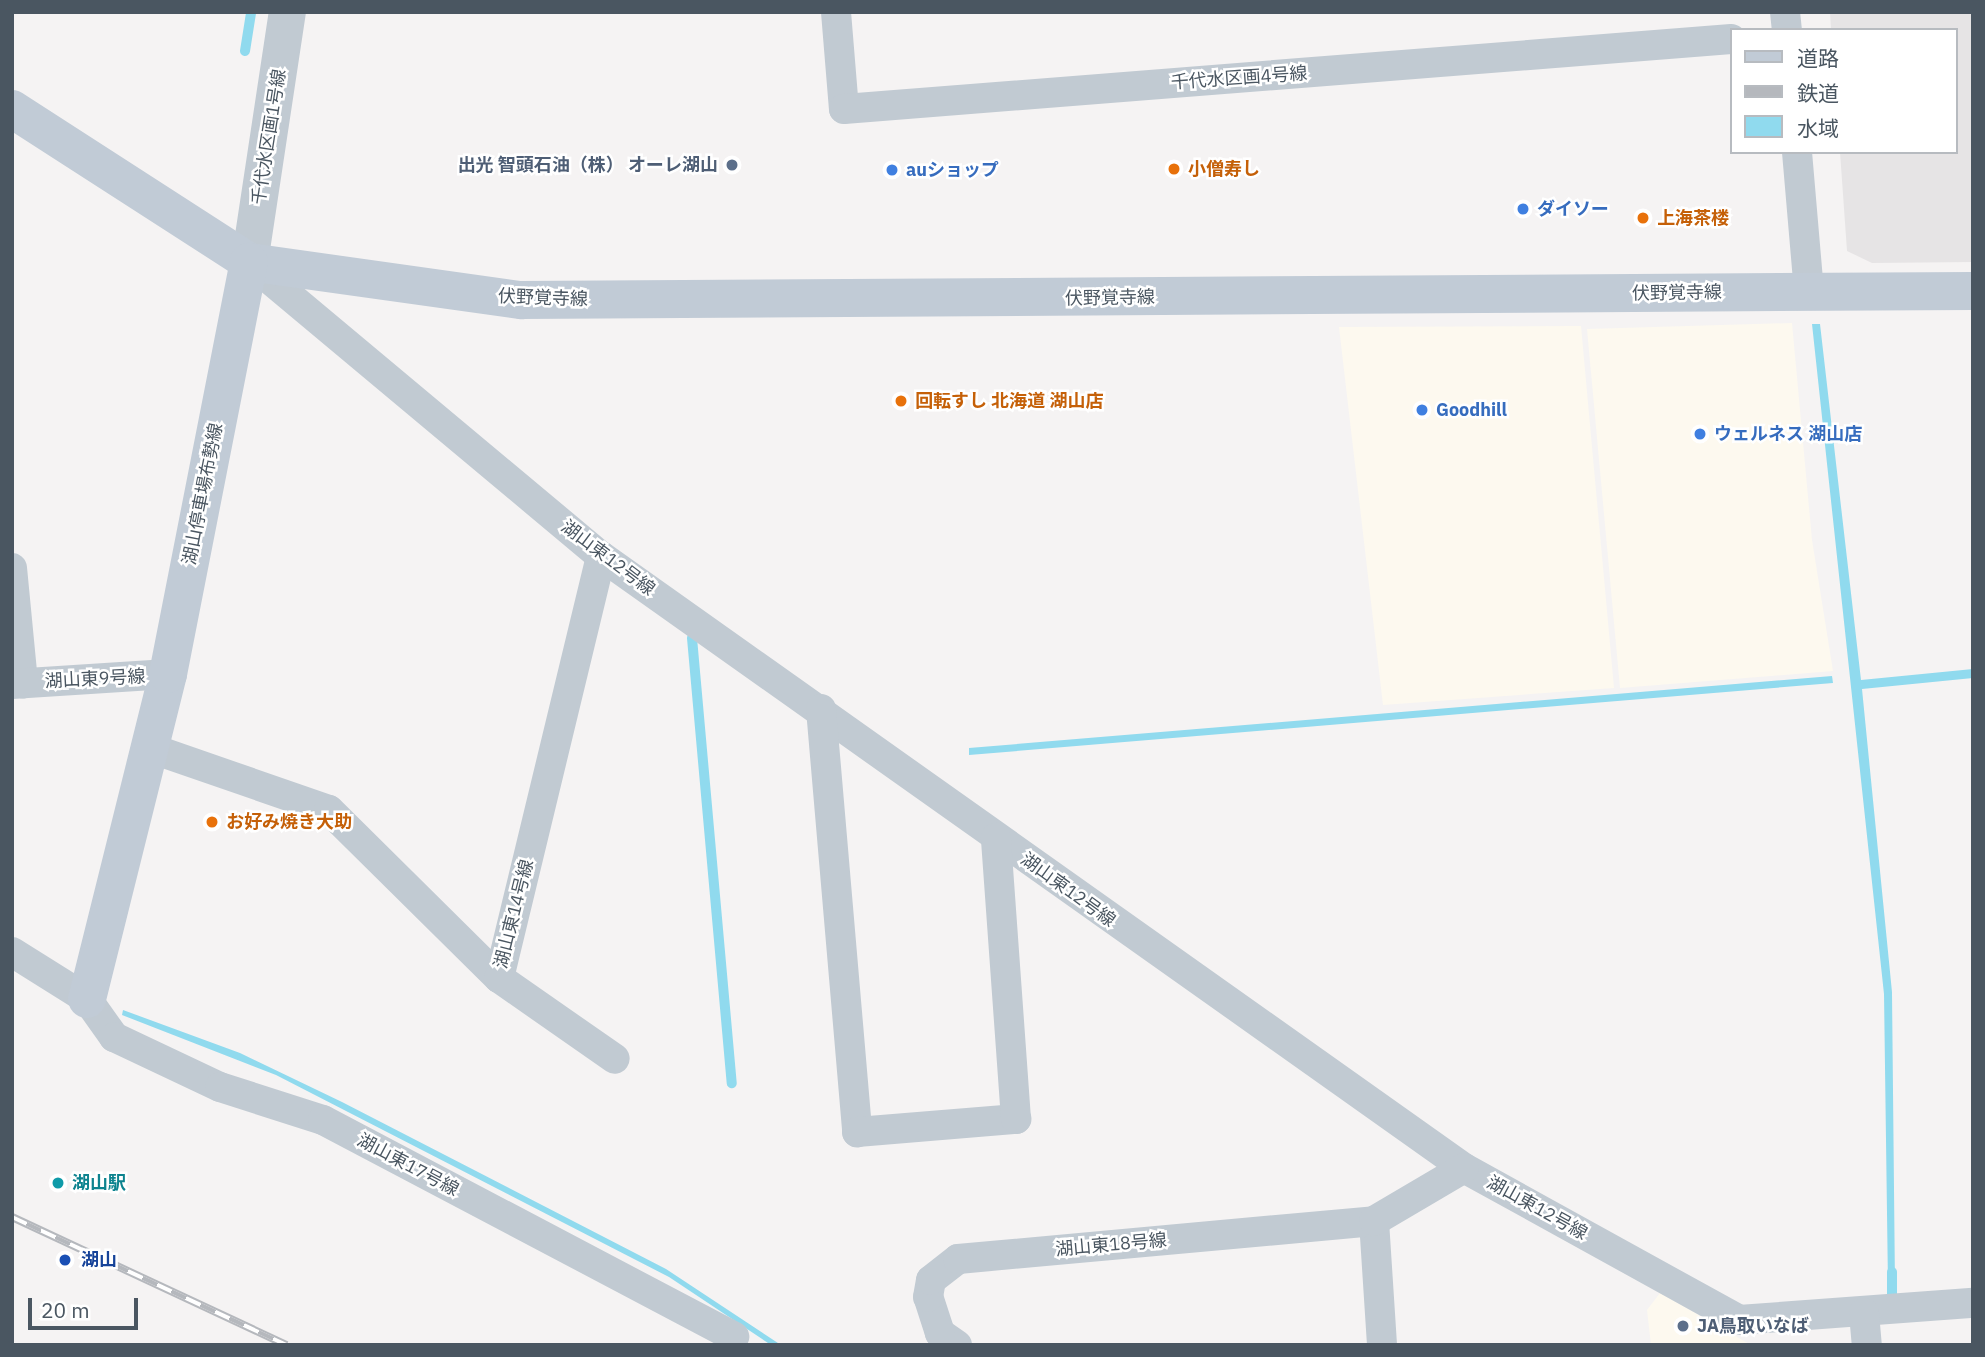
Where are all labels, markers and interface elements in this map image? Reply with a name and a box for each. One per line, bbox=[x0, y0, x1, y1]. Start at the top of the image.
legend bbox=[1730, 28, 1957, 154]
text: 道路 bbox=[1797, 44, 1839, 72]
street label: 千代水区画4号線 bbox=[1170, 62, 1308, 94]
street label: 千代水区画1号線 bbox=[248, 68, 290, 206]
text: 鉄道 bbox=[1797, 79, 1839, 107]
text: 水域 bbox=[1797, 114, 1839, 142]
place label: 出光 智頭石油（株） オーレ湖山 bbox=[458, 154, 718, 176]
marker: 出光 智頭石油（株） オーレ湖山 bbox=[724, 157, 740, 173]
place label: 小僧寿し bbox=[1188, 158, 1260, 180]
place label: auショップ bbox=[906, 159, 999, 181]
marker: 小僧寿し bbox=[1166, 161, 1182, 177]
marker: auショップ bbox=[884, 162, 900, 178]
place label: ダイソー bbox=[1537, 198, 1609, 220]
marker: ダイソー bbox=[1515, 201, 1531, 217]
place label: 上海茶楼 bbox=[1657, 207, 1729, 229]
marker: 上海茶楼 bbox=[1635, 210, 1651, 226]
street label: 伏野覚寺線 bbox=[1632, 281, 1722, 305]
street label: 伏野覚寺線 bbox=[498, 286, 588, 310]
street label: 伏野覚寺線 bbox=[1065, 286, 1155, 310]
place label: 回転すし 北海道 湖山店 bbox=[915, 390, 1103, 412]
marker: 回転すし 北海道 湖山店 bbox=[893, 393, 909, 409]
place label: Goodhill bbox=[1436, 399, 1507, 421]
marker: Goodhill bbox=[1414, 402, 1430, 418]
street label: 湖山停車場布勢線 bbox=[179, 421, 227, 567]
place label: ウェルネス 湖山店 bbox=[1714, 423, 1862, 445]
marker: ウェルネス 湖山店 bbox=[1692, 426, 1708, 442]
street label: 湖山東12号線 bbox=[557, 516, 659, 600]
street label: 湖山東9号線 bbox=[44, 666, 146, 692]
place label: お好み焼き大助 bbox=[226, 811, 352, 833]
marker: お好み焼き大助 bbox=[204, 814, 220, 830]
street label: 湖山東12号線 bbox=[1017, 848, 1119, 932]
street label: 湖山東14号線 bbox=[490, 857, 538, 971]
street label: 湖山東17号線 bbox=[354, 1129, 462, 1201]
place label: 湖山駅 bbox=[72, 1172, 126, 1194]
street label: 湖山東12号線 bbox=[1483, 1172, 1591, 1244]
marker: 湖山駅 bbox=[50, 1175, 66, 1191]
street label: 湖山東18号線 bbox=[1054, 1229, 1168, 1261]
place label: 湖山 bbox=[81, 1249, 117, 1271]
marker: 湖山 bbox=[55, 1250, 75, 1270]
scale bar bbox=[32, 1284, 142, 1328]
text: 20 m bbox=[41, 1296, 90, 1324]
place label: JA鳥取いなば bbox=[1697, 1315, 1809, 1337]
marker: JA鳥取いなば bbox=[1675, 1318, 1691, 1334]

